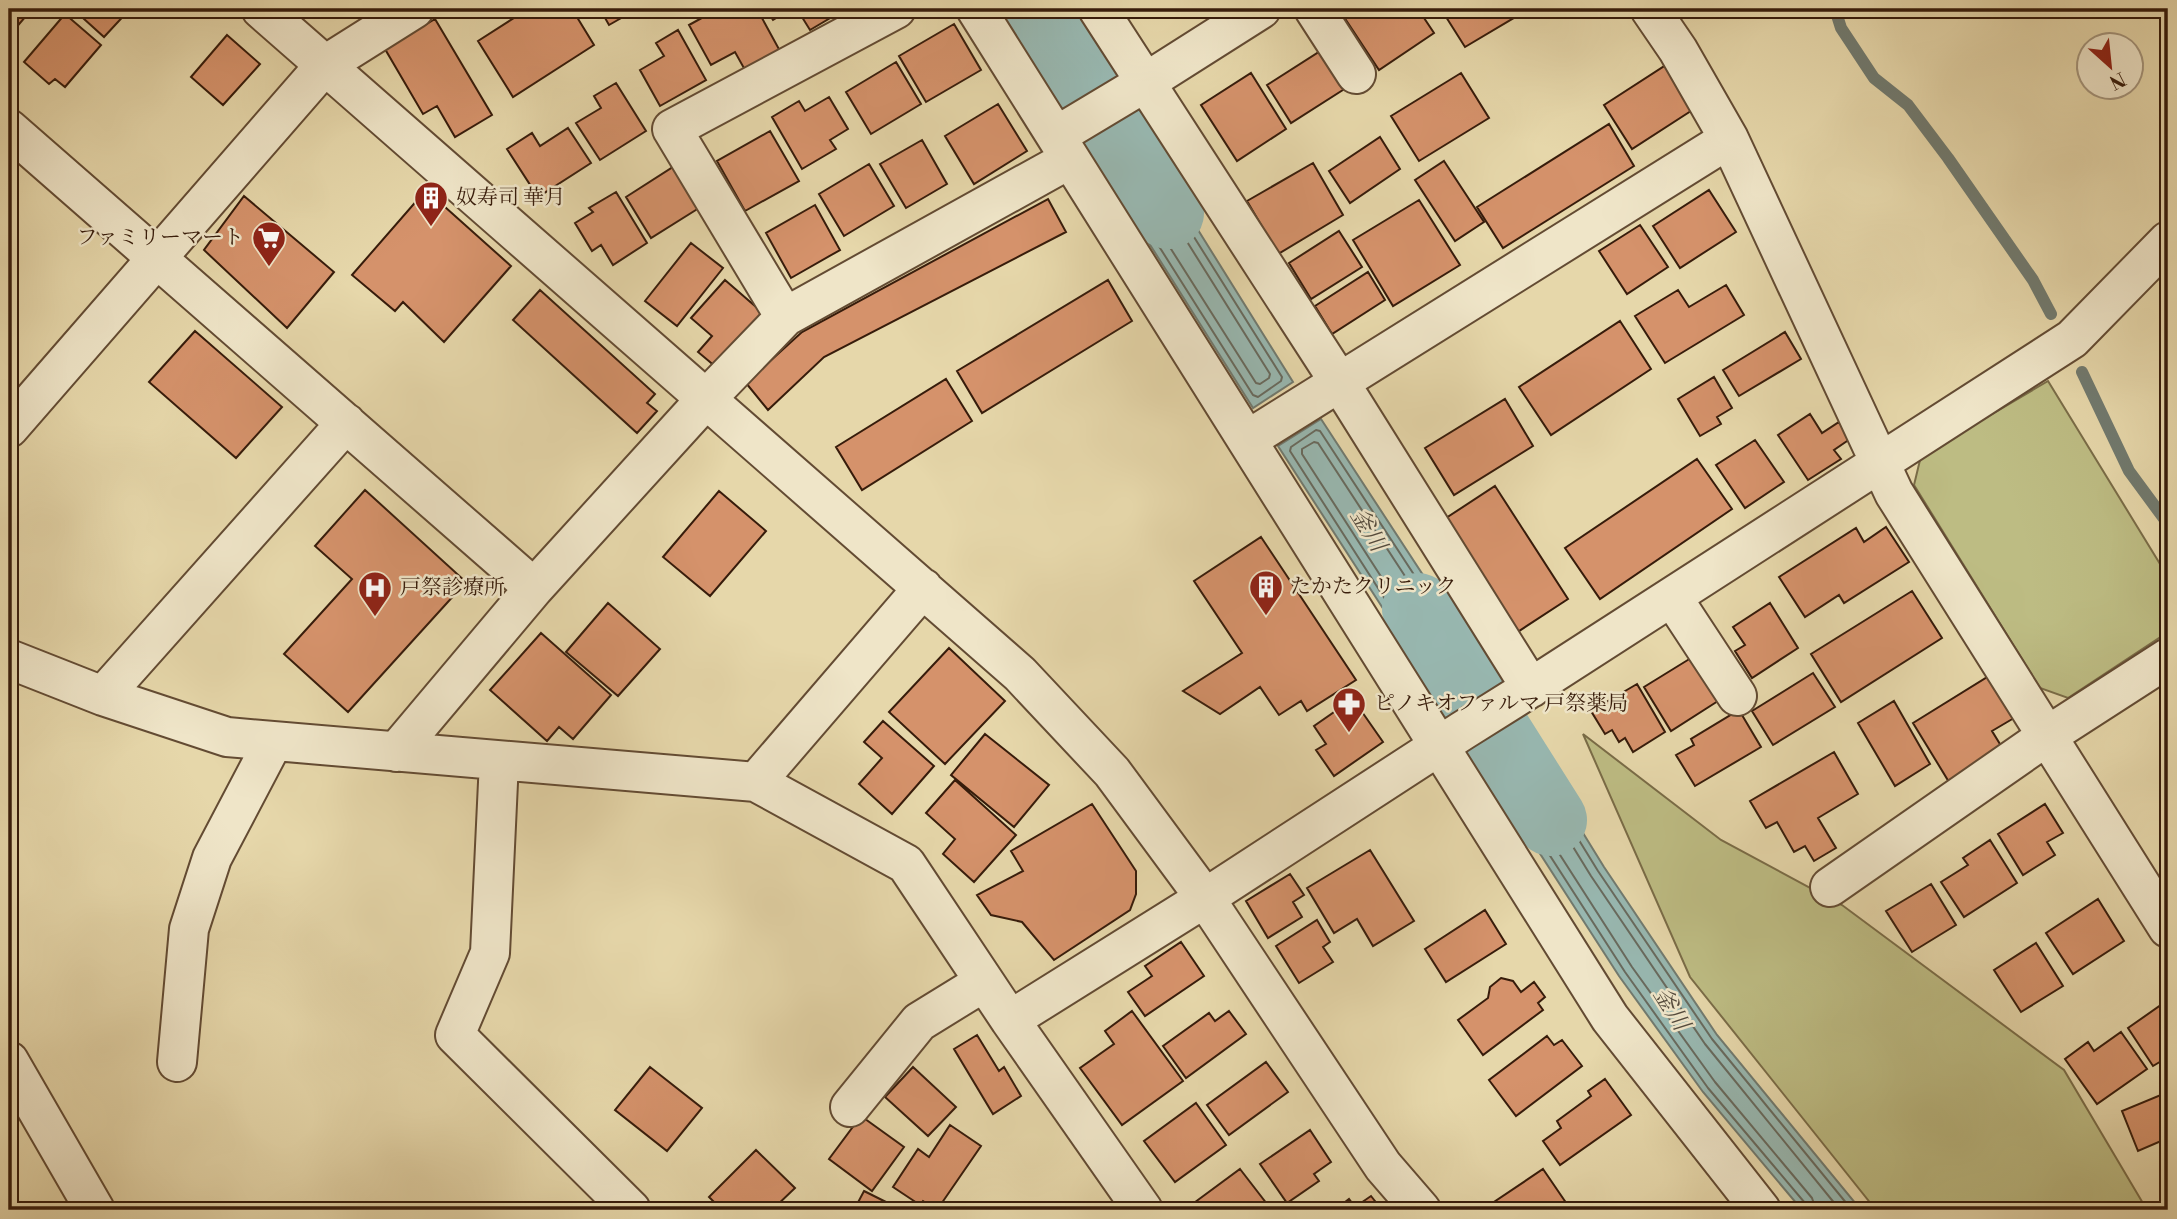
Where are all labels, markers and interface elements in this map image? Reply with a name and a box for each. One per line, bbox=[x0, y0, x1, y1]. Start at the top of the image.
north arrow bbox=[2076, 32, 2146, 102]
text: N bbox=[2105, 66, 2129, 94]
building icon: 奴寿司 華月 bbox=[412, 179, 450, 228]
place label: 奴寿司 華月 bbox=[456, 185, 565, 211]
supermarket icon: ファミリーマート bbox=[250, 219, 288, 268]
place label: ファミリーマート bbox=[76, 225, 244, 251]
water label: 釜川 bbox=[1344, 503, 1394, 559]
building icon: たかたクリニック bbox=[1247, 568, 1285, 617]
hospital icon: 戸祭診療所 bbox=[356, 569, 394, 618]
place label: たかたクリニック bbox=[1290, 574, 1457, 600]
place label: 戸祭診療所 bbox=[400, 575, 505, 601]
pharmacy icon: ピノキオファルマ 戸祭薬局 bbox=[1330, 685, 1368, 734]
place label: ピノキオファルマ 戸祭薬局 bbox=[1374, 691, 1628, 717]
water label: 釜川 bbox=[1647, 982, 1697, 1038]

